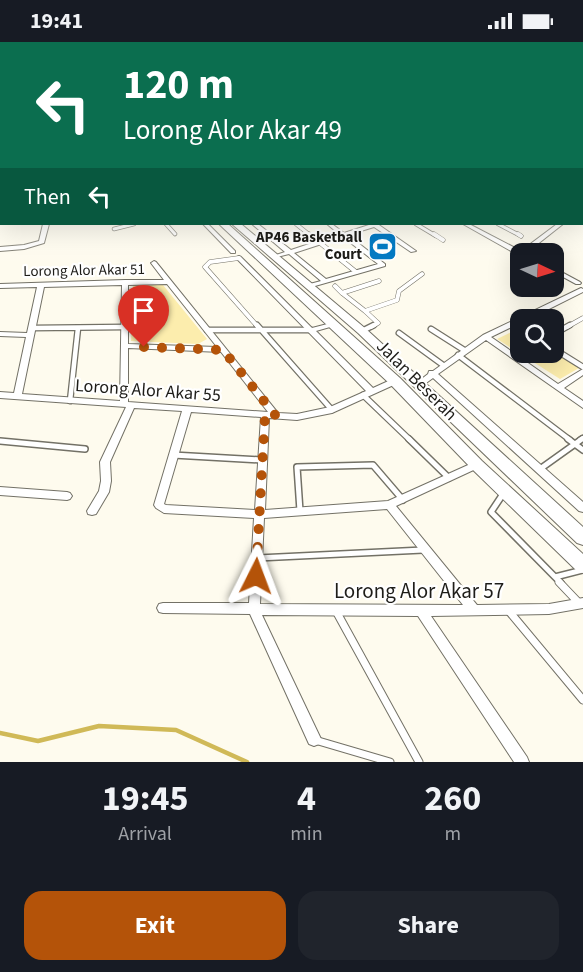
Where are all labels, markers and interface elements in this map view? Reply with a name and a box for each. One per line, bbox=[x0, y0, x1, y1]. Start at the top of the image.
text: 19:41 bbox=[30, 5, 83, 37]
text: 120 m bbox=[123, 55, 234, 115]
icon: left bbox=[24, 66, 102, 144]
text: Lorong Alor Akar 49 bbox=[123, 111, 342, 150]
icon: left bbox=[83, 180, 116, 213]
text: Then bbox=[24, 181, 71, 213]
place label: AP46 Basketball Court bbox=[255, 227, 363, 265]
sports icon: AP46 Basketball Court bbox=[367, 230, 399, 262]
north arrow bbox=[510, 243, 564, 297]
map controls bbox=[510, 243, 564, 363]
street label: Lorong Alor Akar 51 bbox=[23, 259, 145, 282]
pin bbox=[118, 285, 169, 347]
icon: arrive bbox=[127, 294, 160, 327]
button: search bbox=[510, 309, 564, 363]
street label: Jalan Beserah bbox=[371, 334, 463, 426]
street label: Lorong Alor Akar 55 bbox=[74, 373, 222, 408]
position arrow bbox=[224, 544, 288, 608]
street label: Lorong Alor Akar 57 bbox=[334, 576, 504, 606]
text: 19:45 bbox=[102, 773, 189, 824]
text: 4 bbox=[297, 773, 316, 824]
text: 260 bbox=[424, 773, 481, 824]
text: Arrival bbox=[118, 820, 172, 848]
text: min bbox=[290, 820, 323, 848]
text: m bbox=[444, 820, 461, 848]
button: Exit bbox=[24, 891, 286, 960]
button: Share bbox=[298, 891, 559, 960]

